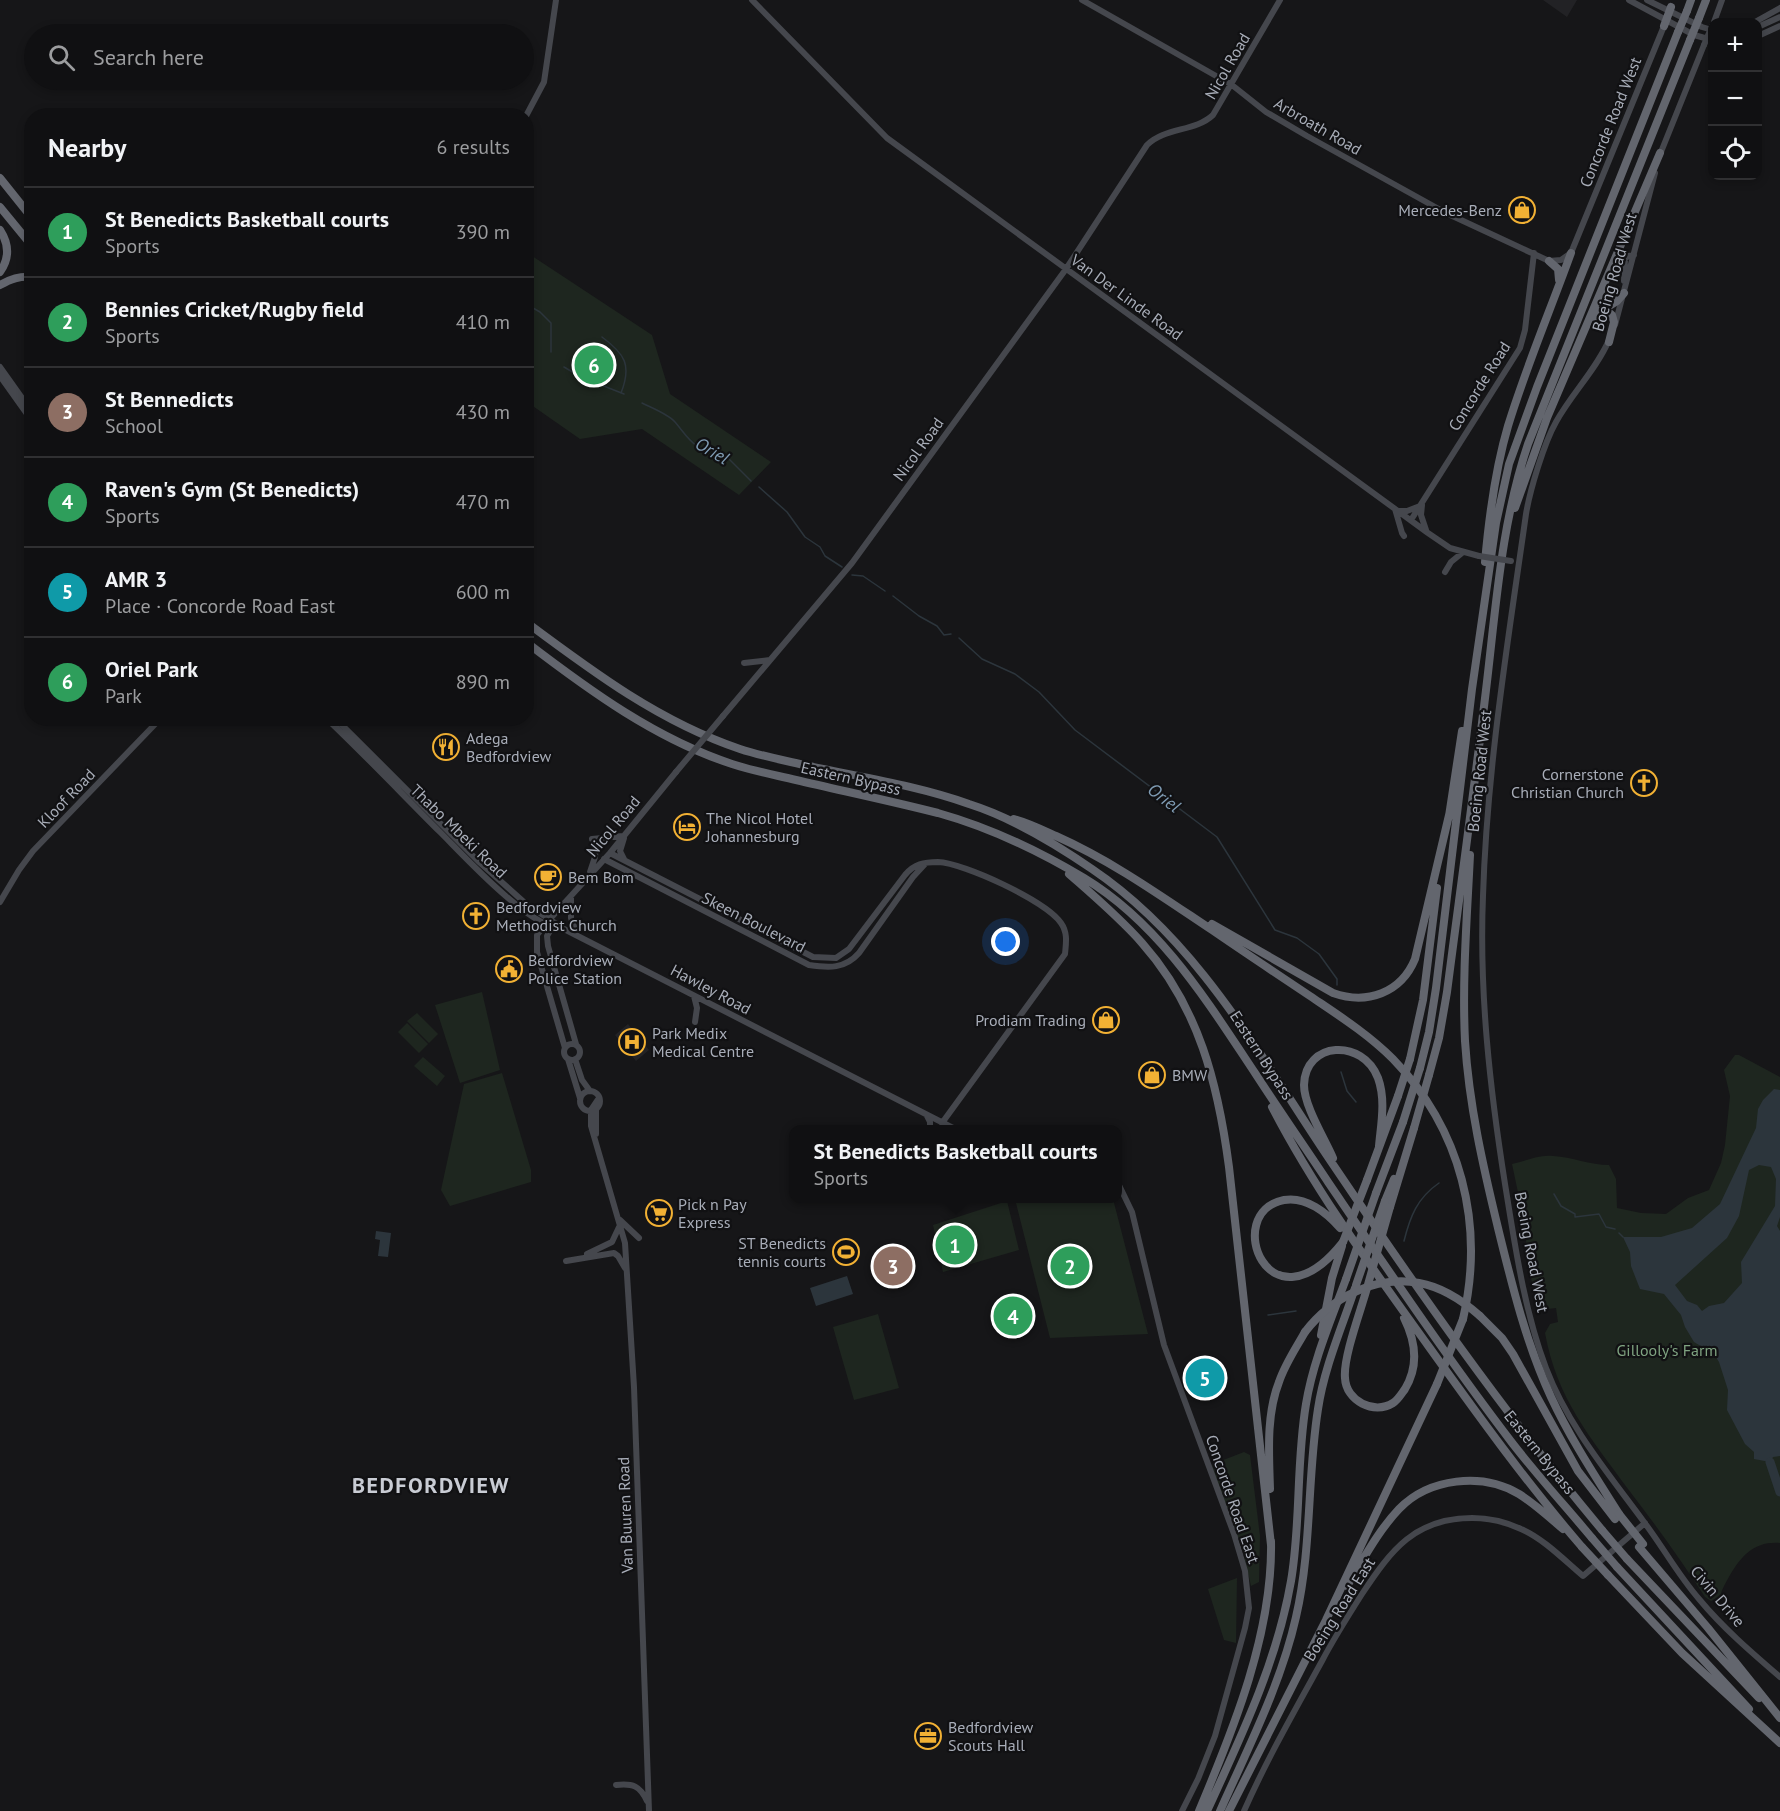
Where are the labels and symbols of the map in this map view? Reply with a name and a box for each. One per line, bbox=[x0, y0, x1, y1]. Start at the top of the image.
street label: Nicol Road bbox=[1200, 29, 1254, 103]
street label: Concorde Road West bbox=[1575, 54, 1645, 190]
street label: Arbroath Road bbox=[1271, 93, 1365, 159]
shop icon: Mercedes-Benz bbox=[1507, 195, 1537, 225]
place label: Mercedes-Benz bbox=[1398, 200, 1502, 220]
street label: Boeing Road West bbox=[1587, 210, 1641, 334]
street label: Van Der Linde Road bbox=[1066, 249, 1187, 344]
street label: Concorde Road bbox=[1444, 338, 1514, 434]
pin: 6 bbox=[574, 342, 614, 388]
street label: Nicol Road bbox=[888, 413, 948, 485]
water label: Oriel bbox=[691, 432, 733, 469]
street label: Boeing Road West bbox=[1463, 708, 1495, 833]
place label: Adega Bedfordview bbox=[466, 728, 552, 766]
restaurant icon: Adega Bedfordview bbox=[431, 732, 461, 762]
street label: Eastern Bypass bbox=[799, 757, 903, 799]
street label: Kloof Road bbox=[33, 764, 99, 832]
place label: Cornerstone Christian Church bbox=[1511, 764, 1624, 802]
church icon: Cornerstone Christian Church bbox=[1629, 768, 1659, 798]
water label: Oriel bbox=[1143, 778, 1185, 818]
street label: Thabo Mbeki Road bbox=[407, 780, 511, 882]
street label: Nicol Road bbox=[582, 791, 644, 861]
place label: The Nicol Hotel Johannesburg bbox=[705, 808, 813, 846]
hotel icon: The Nicol Hotel Johannesburg bbox=[672, 812, 702, 842]
cafe icon: Bem Bom bbox=[533, 862, 563, 892]
place label: Bem Bom bbox=[568, 867, 634, 887]
street label: Skeen Boulevard bbox=[699, 887, 809, 957]
place label: Bedfordview Methodist Church bbox=[496, 897, 617, 935]
church icon: Bedfordview Methodist Church bbox=[461, 901, 491, 931]
your location bbox=[991, 927, 1020, 956]
place label: Bedfordview Police Station bbox=[528, 950, 622, 988]
public building icon: Bedfordview Police Station bbox=[494, 954, 524, 984]
street label: Hawley Road bbox=[667, 960, 755, 1018]
shop icon: Prodiam Trading bbox=[1091, 1005, 1121, 1035]
street label: Eastern Bypass bbox=[1226, 1007, 1298, 1103]
place label: Prodiam Trading bbox=[975, 1010, 1086, 1030]
place label: Park Medix Medical Centre bbox=[652, 1023, 754, 1061]
hospital icon: Park Medix Medical Centre bbox=[617, 1027, 647, 1057]
shop icon: BMW bbox=[1137, 1060, 1167, 1090]
place label: BMW bbox=[1172, 1065, 1208, 1085]
street label: Boeing Road West bbox=[1510, 1190, 1554, 1315]
place label: Pick n Pay Express bbox=[678, 1194, 747, 1232]
supermarket icon: Pick n Pay Express bbox=[644, 1198, 674, 1228]
pin: 1 bbox=[936, 1222, 974, 1268]
place label: ST Benedicts tennis courts bbox=[738, 1233, 826, 1271]
sports icon: ST Benedicts tennis courts bbox=[831, 1237, 861, 1267]
pin: 3 bbox=[874, 1244, 912, 1288]
pin: 2 bbox=[1050, 1244, 1090, 1288]
pin: 4 bbox=[994, 1294, 1032, 1338]
park label: Gillooly's Farm bbox=[1617, 1340, 1717, 1360]
pin: 5 bbox=[1186, 1356, 1224, 1400]
street label: Eastern Bypass bbox=[1500, 1406, 1580, 1498]
street label: Concorde Road East bbox=[1202, 1432, 1265, 1566]
street label: Van Buuren Road bbox=[613, 1457, 637, 1574]
district label: BEDFORDVIEW bbox=[352, 1471, 510, 1499]
street label: Boeing Road East bbox=[1299, 1553, 1379, 1665]
street label: Civin Drive bbox=[1686, 1561, 1750, 1631]
place label: Bedfordview Scouts Hall bbox=[948, 1717, 1034, 1755]
office icon: Bedfordview Scouts Hall bbox=[913, 1721, 943, 1751]

